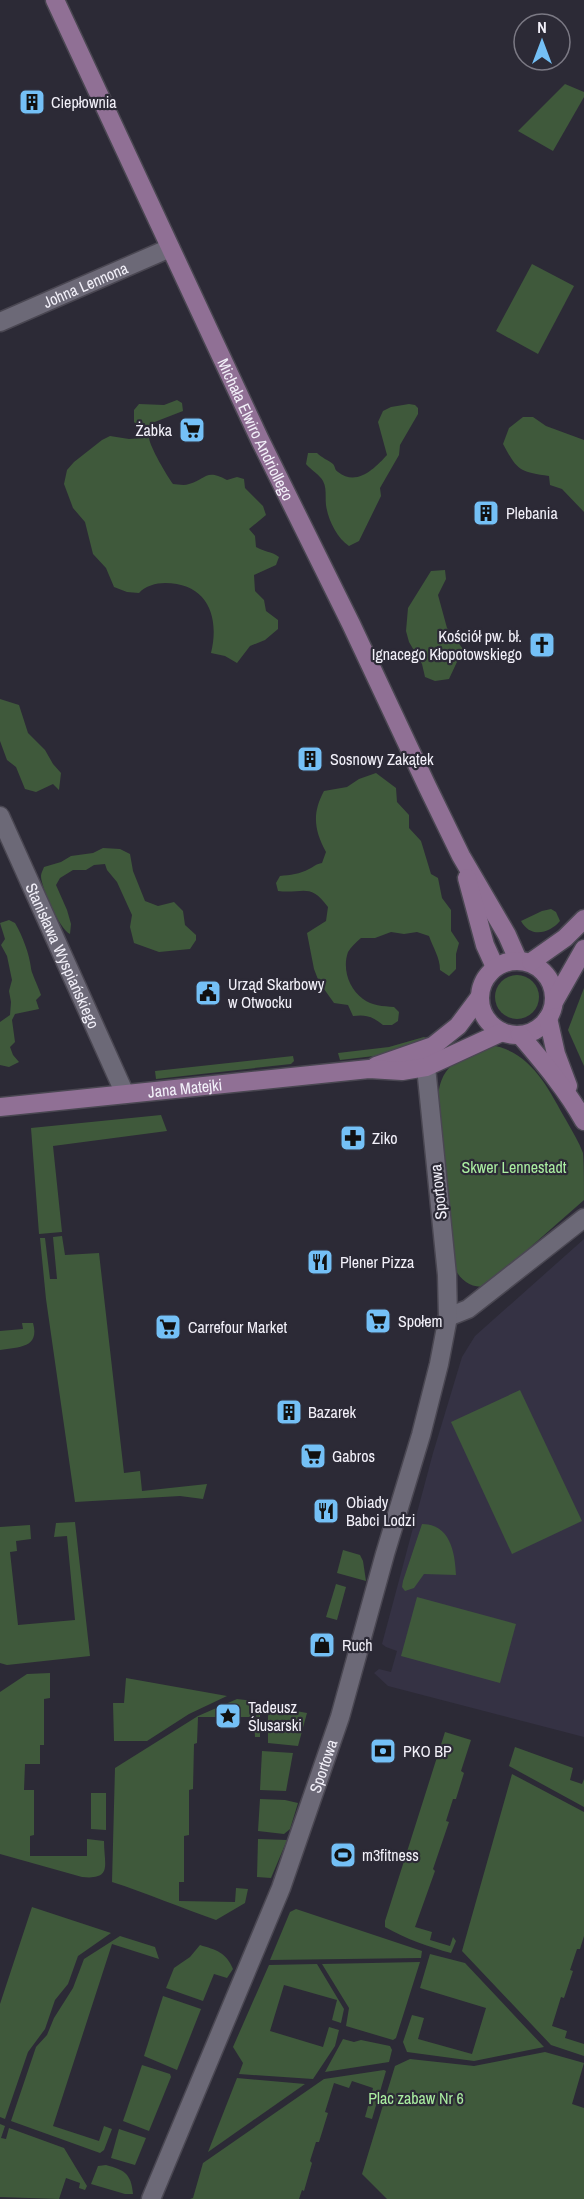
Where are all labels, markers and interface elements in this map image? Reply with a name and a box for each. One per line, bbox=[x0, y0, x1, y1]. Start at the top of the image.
north arrow bbox=[512, 12, 572, 72]
text: N bbox=[537, 16, 547, 38]
building icon: Ciepłownia bbox=[17, 87, 47, 117]
place label: Ciepłownia bbox=[51, 91, 117, 113]
street label: Johna Lennona bbox=[39, 256, 132, 313]
street label: Michała Elwiro Andriollego bbox=[212, 355, 299, 504]
supermarket icon: Żabka bbox=[177, 415, 207, 445]
place label: Żabka bbox=[136, 419, 173, 441]
building icon: Plebania bbox=[471, 498, 501, 528]
place label: Plebania bbox=[506, 502, 558, 524]
place label: Kościół pw. bł. Ignacego Kłopotowskiego bbox=[372, 625, 522, 665]
church icon: Kościół pw. bł. Ignacego Kłopotowskiego bbox=[527, 630, 557, 660]
building icon: Sosnowy Zakątek bbox=[295, 744, 325, 774]
place label: Sosnowy Zakątek bbox=[330, 748, 434, 770]
street label: Stanisława Wyspiańskiego bbox=[20, 879, 105, 1032]
place label: Urząd Skarbowy w Otwocku bbox=[228, 973, 325, 1013]
public building icon: Urząd Skarbowy w Otwocku bbox=[193, 978, 223, 1008]
street label: Jana Matejki bbox=[147, 1073, 223, 1103]
pharmacy icon: Ziko bbox=[338, 1123, 368, 1153]
place label: Ziko bbox=[372, 1127, 398, 1149]
park label: Skwer Lennestadt bbox=[461, 1156, 567, 1178]
street label: Sportowa bbox=[424, 1163, 452, 1221]
restaurant icon: Plener Pizza bbox=[305, 1247, 335, 1277]
place label: Plener Pizza bbox=[340, 1251, 415, 1273]
supermarket icon: Społem bbox=[363, 1306, 393, 1336]
place label: Społem bbox=[398, 1310, 442, 1332]
supermarket icon: Carrefour Market bbox=[153, 1312, 183, 1342]
place label: Carrefour Market bbox=[188, 1316, 288, 1338]
building icon: Bazarek bbox=[274, 1397, 304, 1427]
place label: Bazarek bbox=[308, 1401, 357, 1423]
supermarket icon: Gabros bbox=[298, 1441, 328, 1471]
place label: Gabros bbox=[332, 1445, 375, 1467]
place label: Obiady Babci Lodzi bbox=[346, 1491, 415, 1531]
restaurant icon: Obiady Babci Lodzi bbox=[311, 1496, 341, 1526]
shop icon: Ruch bbox=[307, 1630, 337, 1660]
place label: Ruch bbox=[342, 1634, 373, 1656]
place label: Tadeusz Ślusarski bbox=[248, 1696, 302, 1736]
place icon: Tadeusz Ślusarski bbox=[213, 1701, 243, 1731]
street label: Sportowa bbox=[304, 1736, 343, 1796]
bank icon: PKO BP bbox=[368, 1736, 398, 1766]
place label: PKO BP bbox=[403, 1740, 452, 1762]
sports icon: m3fitness bbox=[328, 1840, 358, 1870]
place label: m3fitness bbox=[362, 1844, 419, 1866]
park label: Plac zabaw Nr 6 bbox=[368, 2087, 464, 2109]

